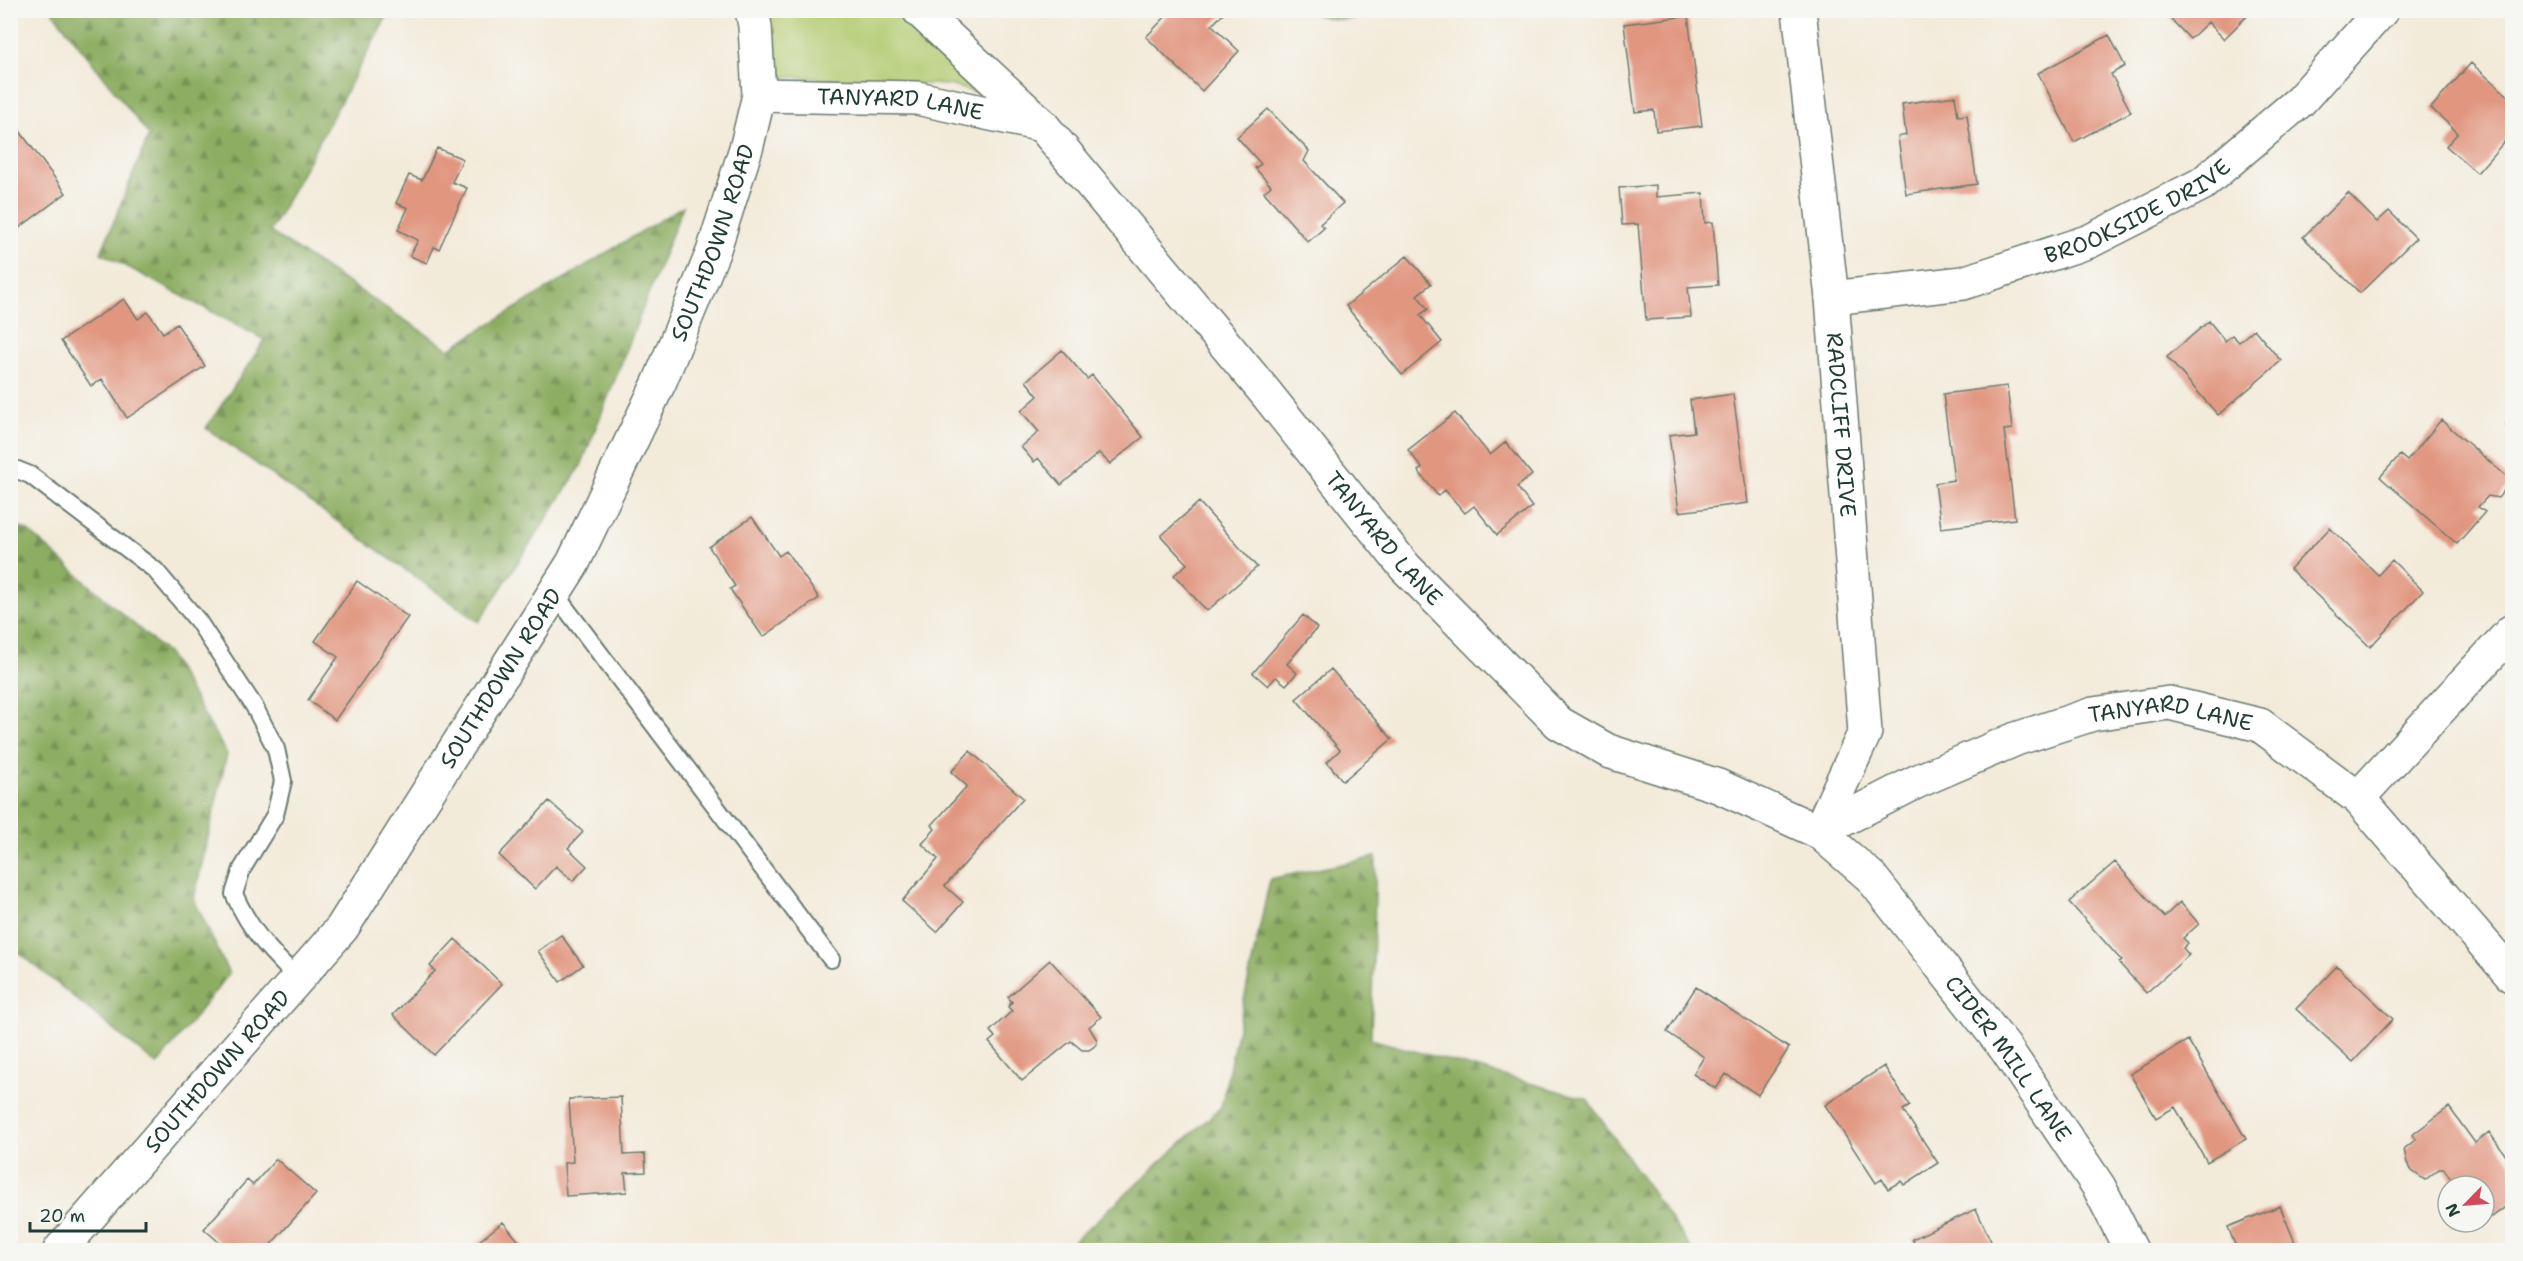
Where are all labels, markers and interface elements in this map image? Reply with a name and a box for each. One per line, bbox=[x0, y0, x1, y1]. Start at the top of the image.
street label: TANYARD LANE bbox=[817, 82, 986, 126]
street label: SOUTHDOWN ROAD bbox=[663, 140, 761, 345]
street label: BROOKSIDE DRIVE bbox=[2040, 152, 2236, 270]
street label: RADCLIFF DRIVE bbox=[1820, 331, 1863, 518]
street label: TANYARD LANE bbox=[1319, 465, 1449, 612]
street label: SOUTHDOWN ROAD bbox=[433, 582, 568, 773]
street label: TANYARD LANE bbox=[2086, 688, 2256, 737]
street label: CIDER MILL LANE bbox=[1939, 969, 2079, 1147]
street label: SOUTHDOWN ROAD bbox=[137, 983, 296, 1159]
north arrow bbox=[2436, 1174, 2496, 1234]
scale bar bbox=[30, 1195, 146, 1233]
text: N bbox=[2441, 1200, 2465, 1220]
text: 20 m bbox=[39, 1204, 85, 1228]

